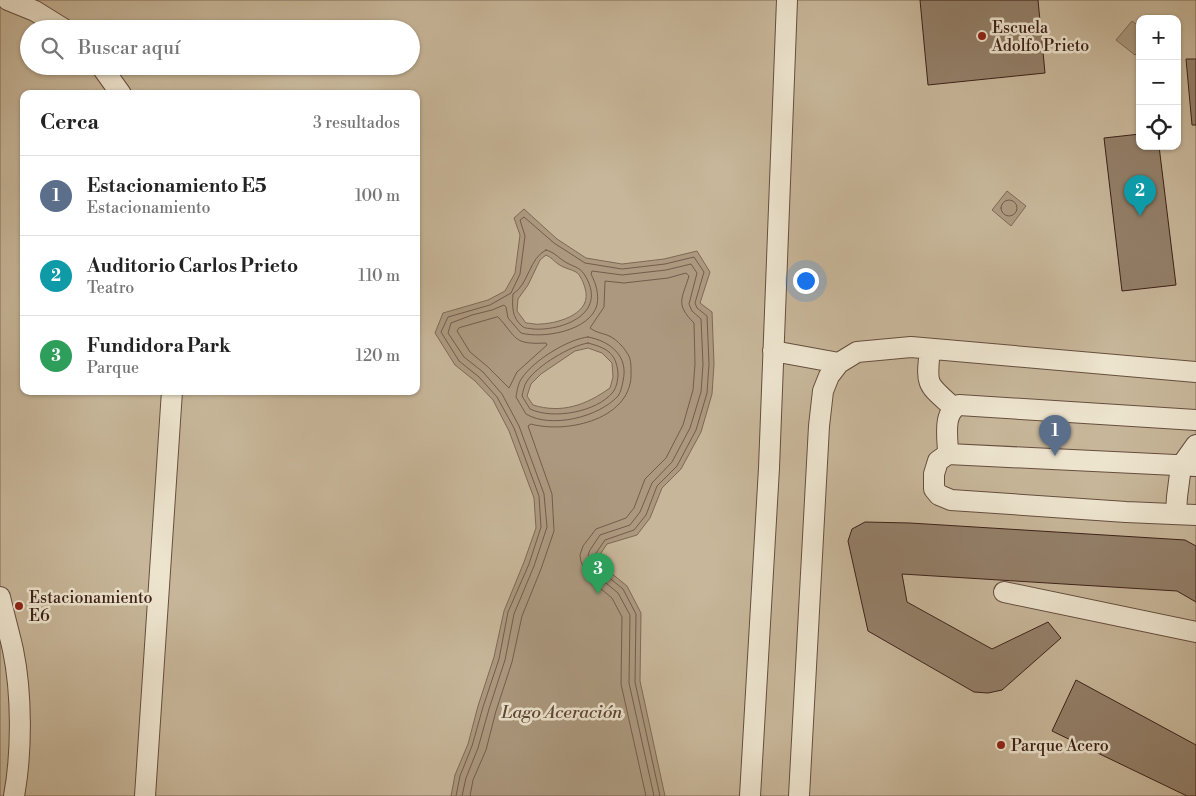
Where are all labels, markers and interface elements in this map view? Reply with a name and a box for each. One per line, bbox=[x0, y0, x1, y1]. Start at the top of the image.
map controls bbox=[1136, 15, 1181, 150]
button: + bbox=[1136, 15, 1181, 60]
place label: Escuela Adolfo Prieto bbox=[991, 18, 1089, 56]
search box bbox=[20, 20, 420, 75]
marker: Escuela Adolfo Prieto bbox=[976, 30, 988, 42]
icon: search bbox=[38, 34, 66, 62]
text: Buscar aquí bbox=[78, 36, 180, 60]
button: − bbox=[1136, 60, 1181, 105]
button: locate bbox=[1136, 105, 1181, 150]
text: Cerca bbox=[40, 110, 99, 136]
text: 3 resultados bbox=[313, 113, 400, 133]
text: Estacionamiento E5 bbox=[87, 174, 267, 198]
pin: 2 bbox=[1124, 175, 1156, 216]
text: 1 bbox=[52, 186, 60, 206]
text: 100 m bbox=[355, 186, 400, 206]
text: Estacionamiento bbox=[87, 198, 211, 218]
text: Auditorio Carlos Prieto bbox=[87, 254, 298, 278]
text: 2 bbox=[51, 266, 61, 286]
text: 110 m bbox=[358, 266, 400, 286]
your location bbox=[793, 268, 819, 294]
text: Teatro bbox=[87, 278, 134, 298]
text: Fundidora Park bbox=[87, 334, 231, 358]
text: 3 bbox=[51, 346, 61, 366]
text: 120 m bbox=[356, 346, 400, 366]
text: Parque bbox=[87, 358, 139, 378]
pin: 1 bbox=[1039, 415, 1071, 456]
pin: 3 bbox=[582, 553, 614, 594]
place label: Estacionamiento E6 bbox=[29, 588, 153, 626]
marker: Estacionamiento E6 bbox=[13, 600, 25, 612]
water label: Lago Aceración bbox=[501, 701, 623, 724]
place label: Parque Acero bbox=[1011, 736, 1109, 756]
marker: Parque Acero bbox=[995, 739, 1007, 751]

